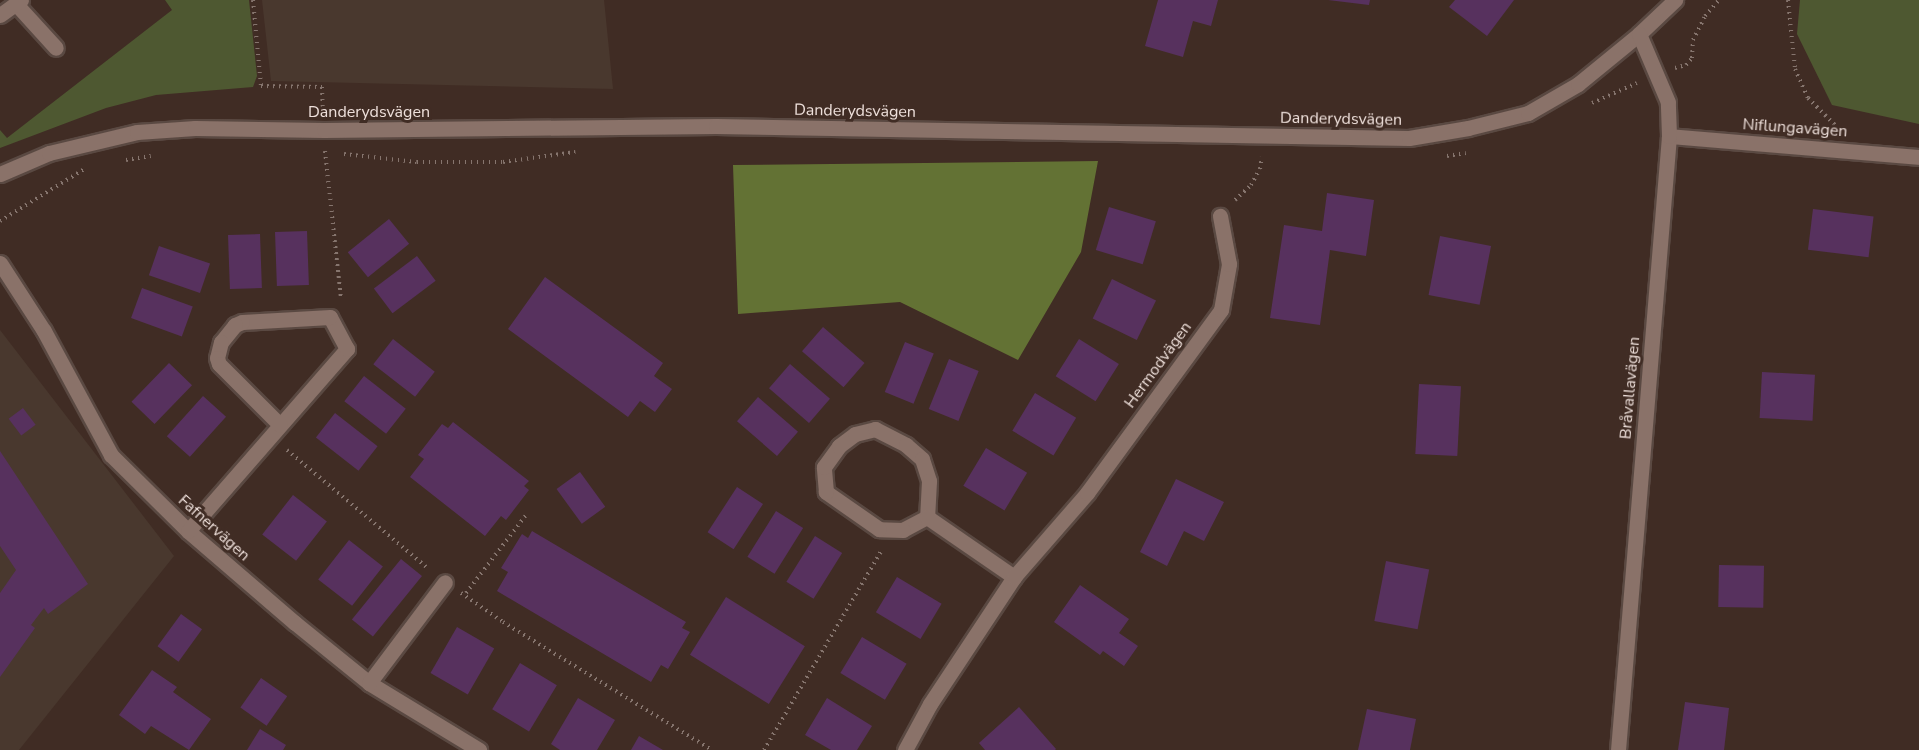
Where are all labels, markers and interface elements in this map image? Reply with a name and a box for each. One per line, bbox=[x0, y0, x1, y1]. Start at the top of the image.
street label: Danderydsvägen bbox=[794, 100, 916, 122]
street label: Danderydsvägen bbox=[308, 102, 430, 122]
street label: Danderydsvägen bbox=[1280, 108, 1402, 130]
street label: Niflungavägen bbox=[1742, 115, 1848, 141]
street label: Hermodvägen bbox=[1120, 318, 1196, 412]
street label: Bråvallavägen bbox=[1616, 336, 1644, 440]
street label: Fafnervägen bbox=[174, 491, 254, 565]

